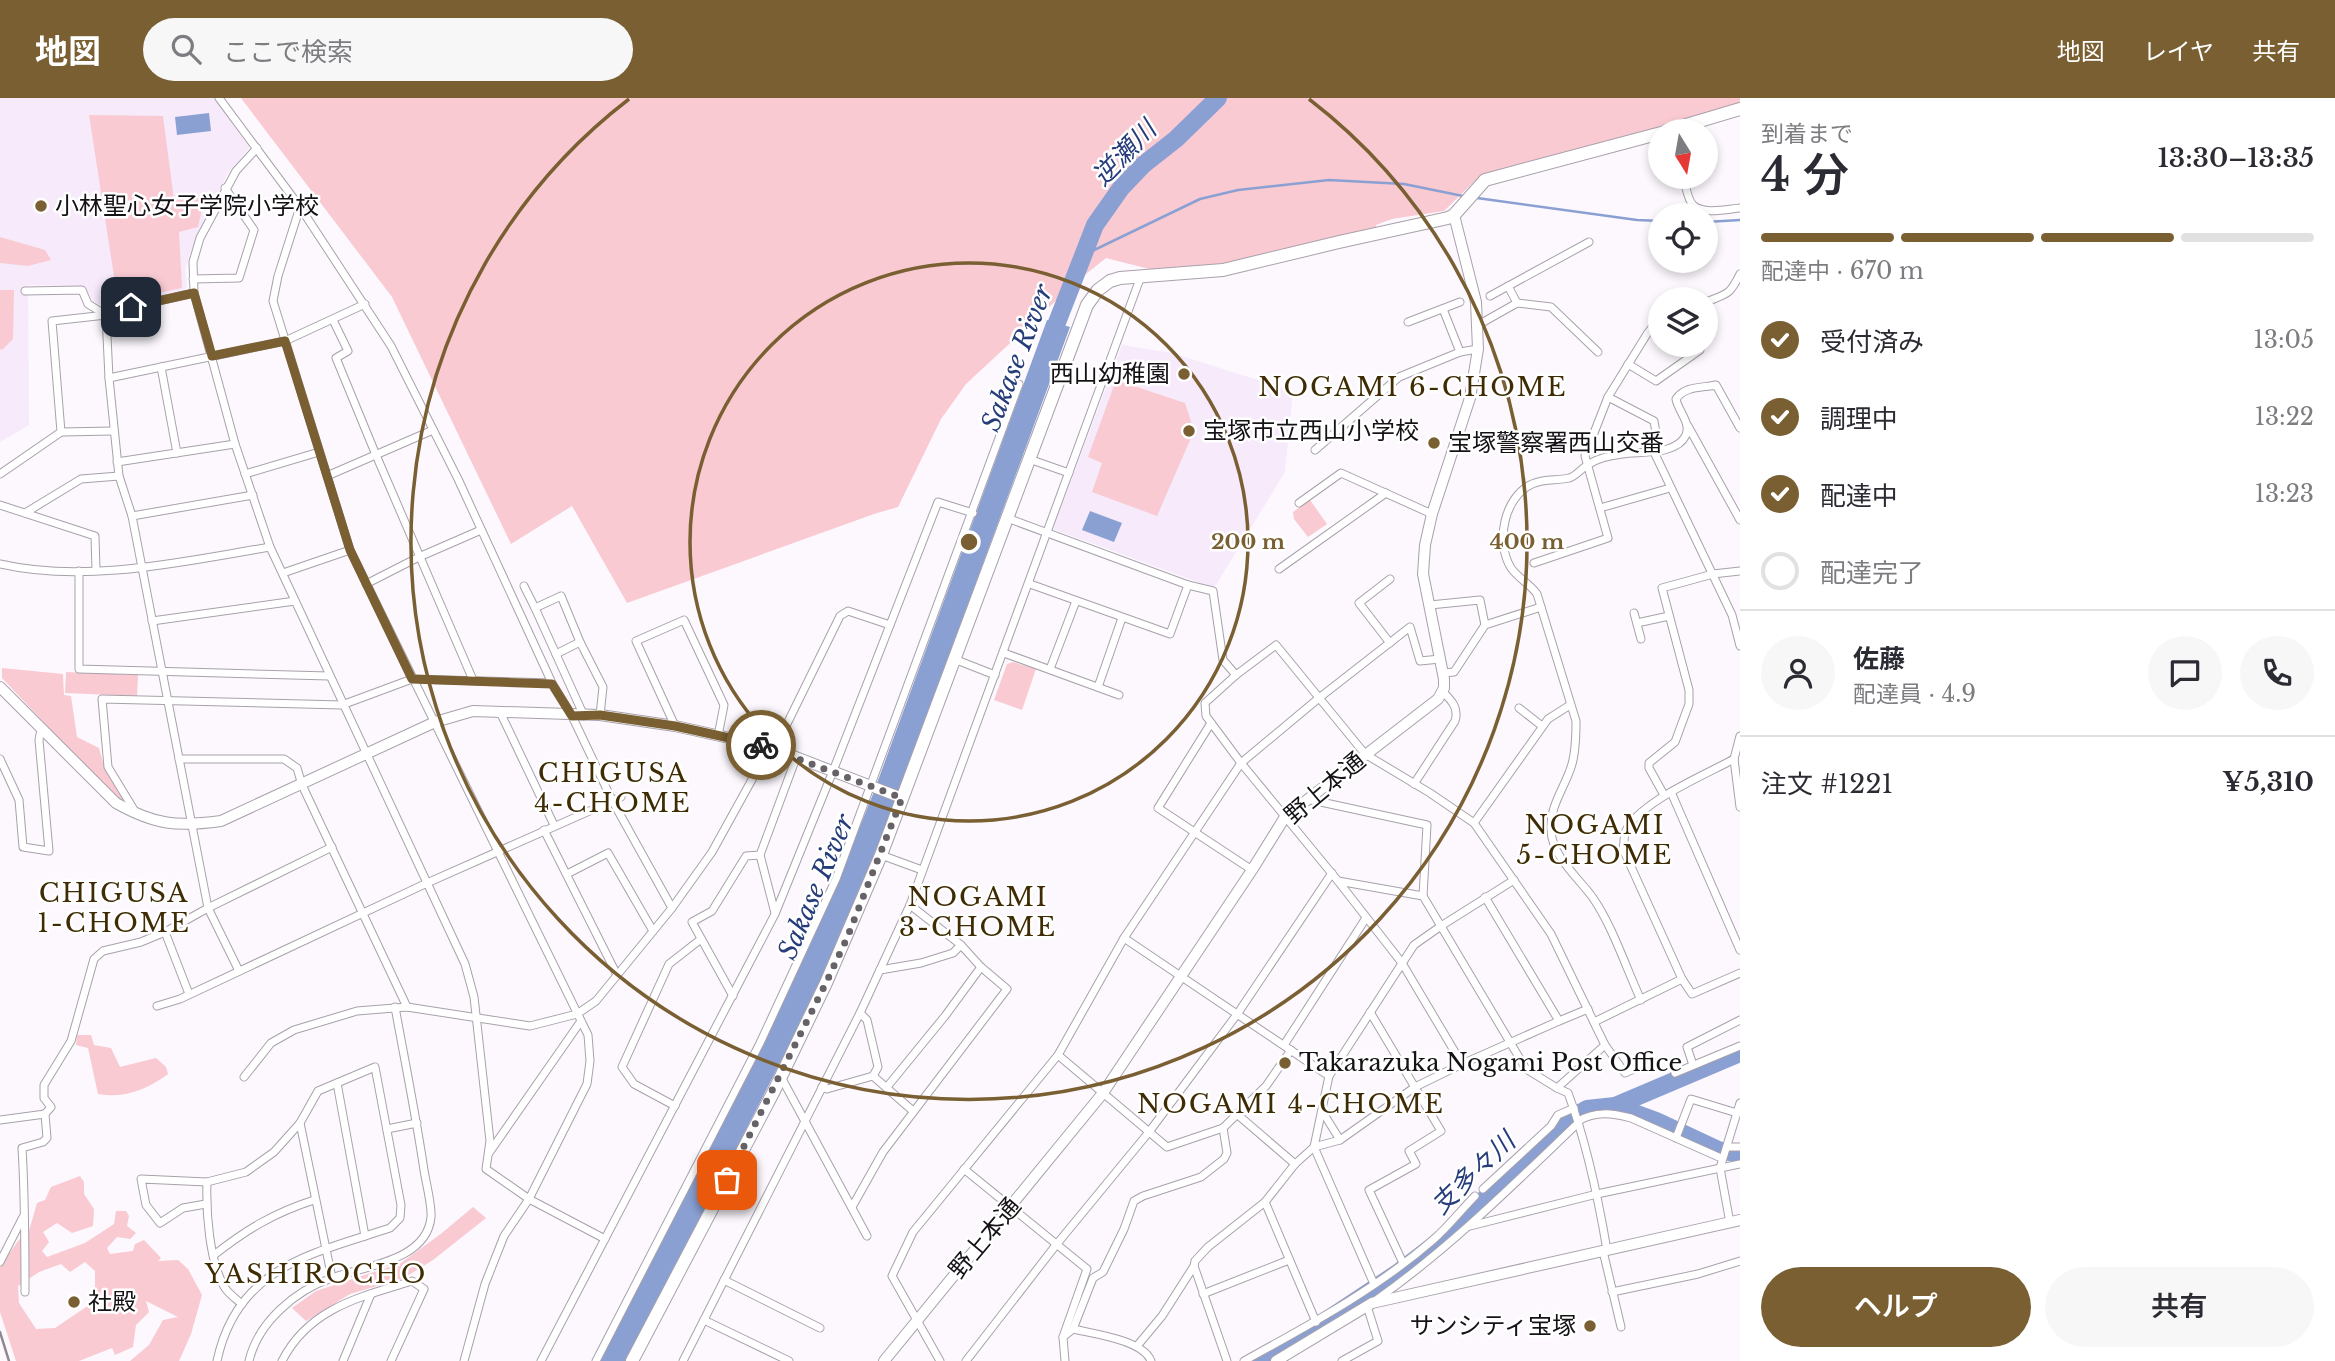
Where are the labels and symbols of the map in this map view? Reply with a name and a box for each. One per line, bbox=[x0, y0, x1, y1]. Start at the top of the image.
water label: 逆瀬川 bbox=[1085, 112, 1165, 192]
north arrow bbox=[1648, 119, 1718, 189]
place label: 小林聖心女子学院小学校 bbox=[55, 191, 319, 220]
marker: 小林聖心女子学院小学校 bbox=[33, 198, 49, 214]
pin bbox=[101, 277, 161, 337]
water label: Sakase River bbox=[974, 279, 1060, 436]
place label: 西山幼稚園 bbox=[1050, 359, 1170, 388]
marker: 西山幼稚園 bbox=[1176, 366, 1192, 382]
district label: NOGAMI 6-CHOME bbox=[1258, 371, 1568, 403]
place label: 宝塚市立西山小学校 bbox=[1203, 416, 1419, 445]
marker: 宝塚市立西山小学校 bbox=[1181, 423, 1197, 439]
place label: 宝塚警察署西山交番 bbox=[1448, 428, 1664, 457]
marker: 宝塚警察署西山交番 bbox=[1426, 435, 1442, 451]
text: 200 m bbox=[1211, 529, 1285, 555]
text: 400 m bbox=[1490, 529, 1564, 555]
centre of rings bbox=[957, 530, 981, 554]
courier bbox=[726, 710, 796, 780]
street label: 野上本通 bbox=[1279, 746, 1371, 830]
district label: CHIGUSA 4-CHOME bbox=[534, 757, 692, 819]
water label: Sakase River bbox=[771, 809, 861, 964]
district label: NOGAMI 5-CHOME bbox=[1517, 809, 1673, 871]
district label: CHIGUSA 1-CHOME bbox=[37, 877, 191, 939]
district label: NOGAMI 3-CHOME bbox=[899, 881, 1057, 943]
place label: Takarazuka Nogami Post Office bbox=[1299, 1048, 1682, 1077]
marker: Takarazuka Nogami Post Office bbox=[1277, 1055, 1293, 1071]
district label: NOGAMI 4-CHOME bbox=[1137, 1088, 1445, 1120]
water label: 支多々川 bbox=[1424, 1123, 1524, 1221]
pin bbox=[697, 1150, 757, 1210]
street label: 野上本通 bbox=[943, 1192, 1027, 1284]
district label: YASHIROCHO bbox=[204, 1258, 427, 1290]
place label: 社殿 bbox=[88, 1287, 136, 1316]
marker: 社殿 bbox=[66, 1294, 82, 1310]
place label: サンシティ宝塚 bbox=[1409, 1311, 1576, 1340]
marker: サンシティ宝塚 bbox=[1582, 1318, 1598, 1334]

